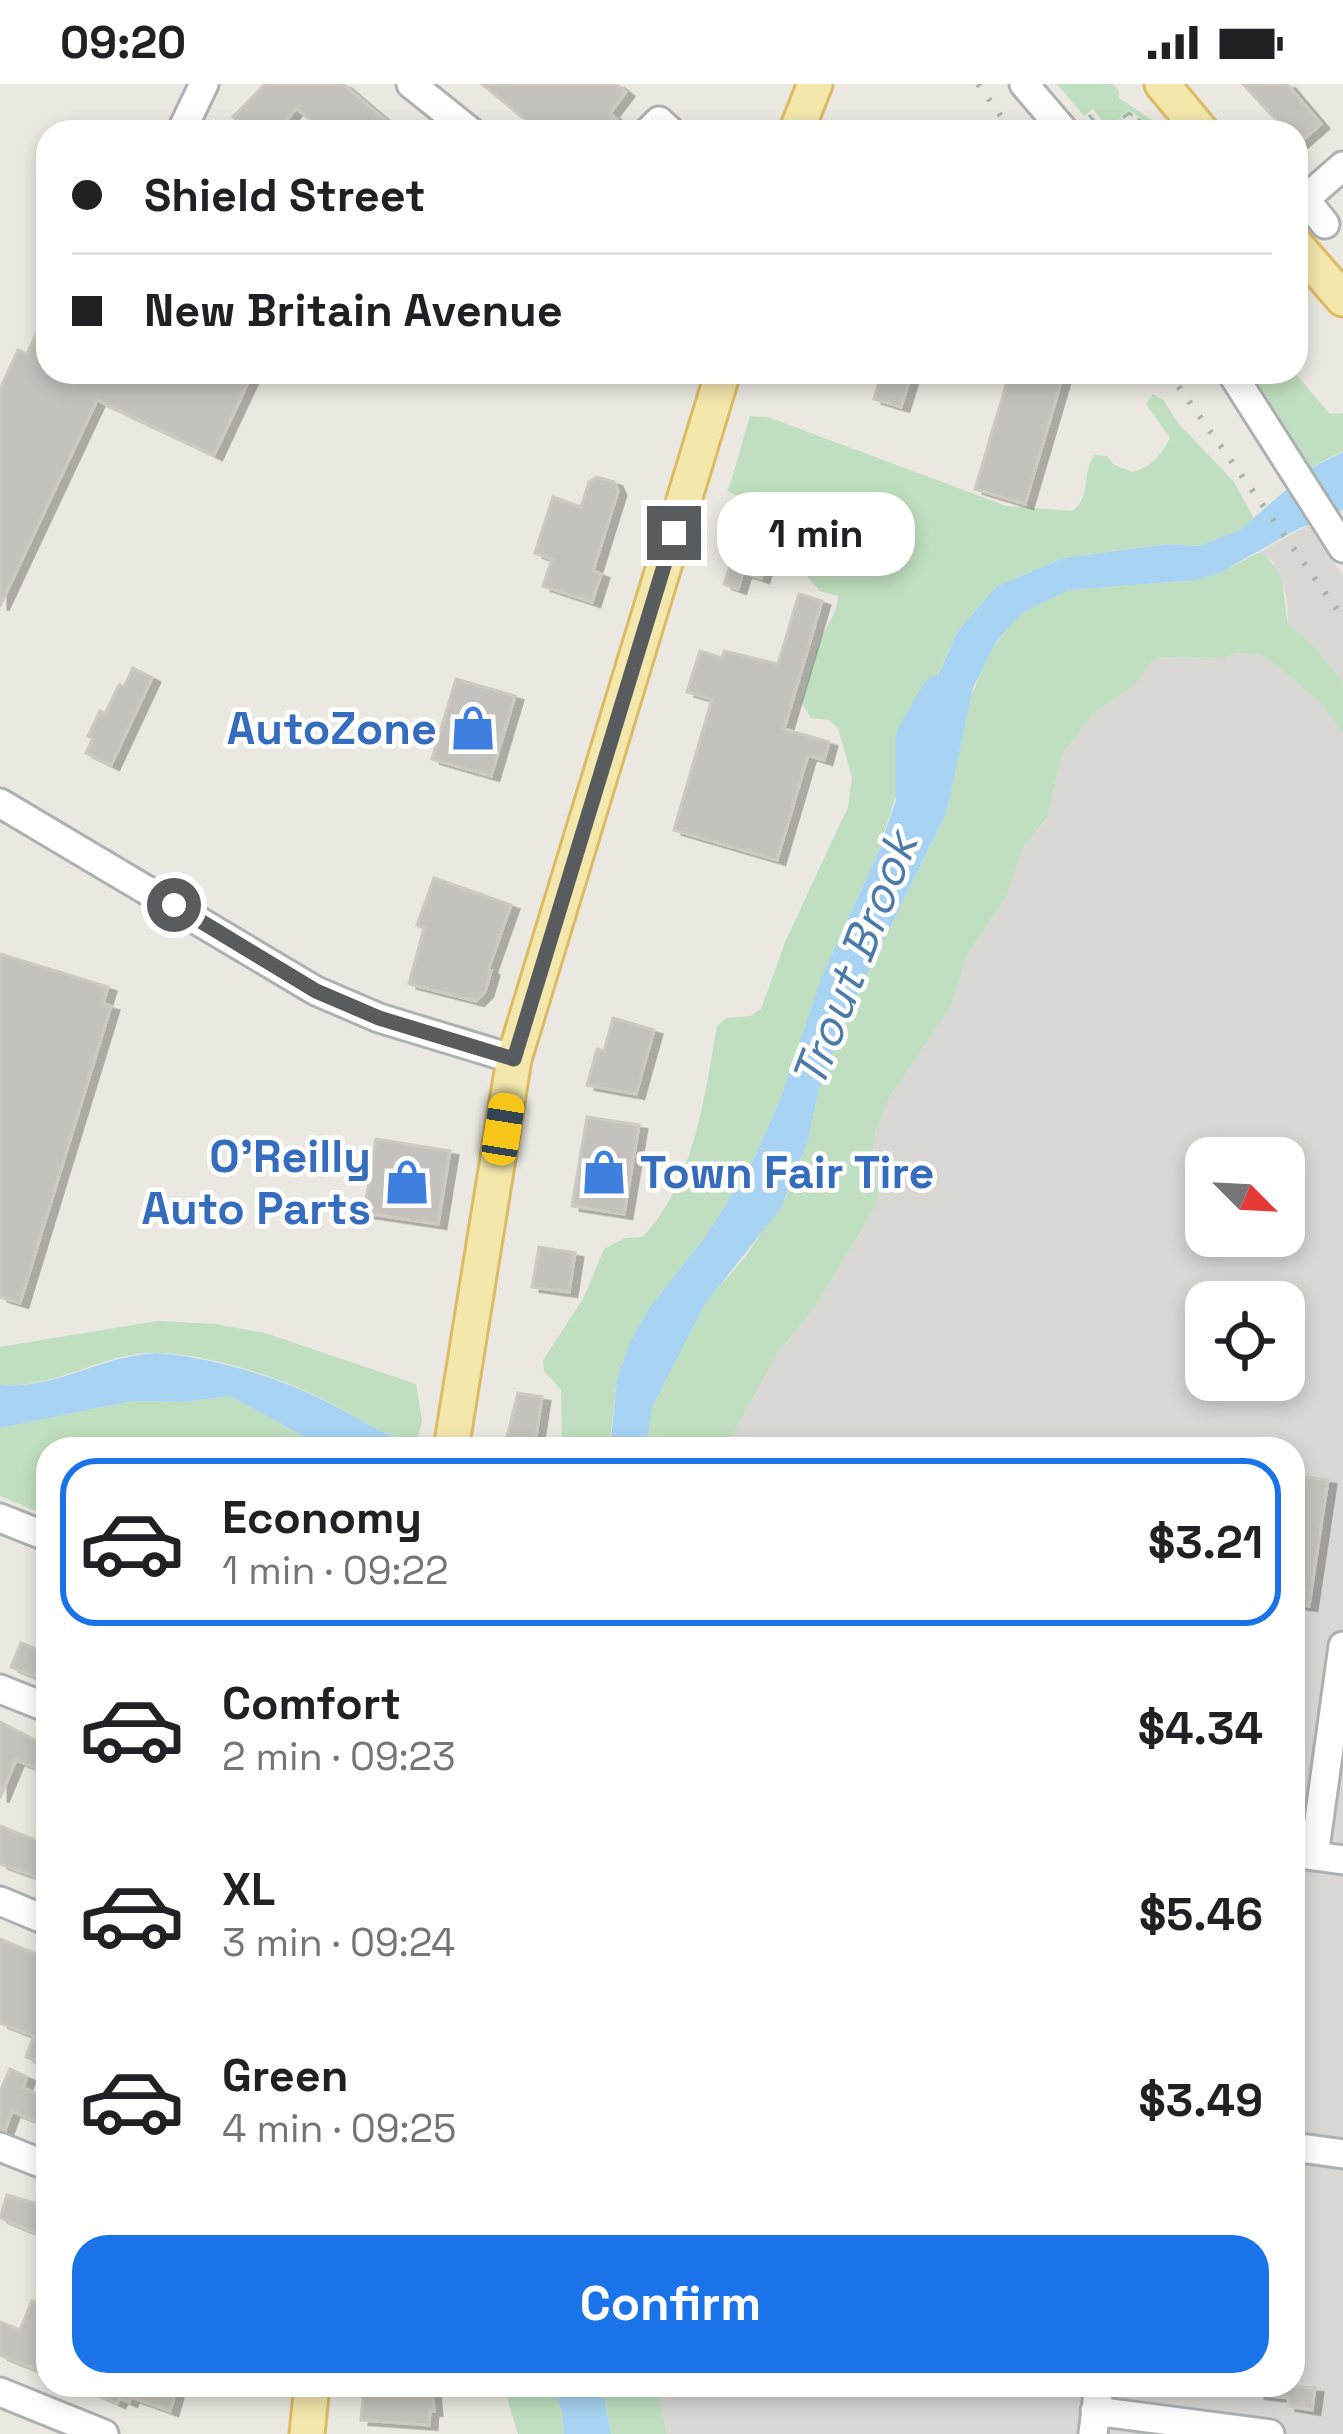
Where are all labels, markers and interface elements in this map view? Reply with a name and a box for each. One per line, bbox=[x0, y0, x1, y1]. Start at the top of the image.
text: 09:20 bbox=[60, 14, 186, 71]
text: Shield Street bbox=[144, 167, 426, 224]
text: New Britain Avenue bbox=[144, 282, 563, 339]
callout: 1 min bbox=[716, 491, 914, 575]
route end bbox=[647, 506, 701, 560]
text: 1 min bbox=[768, 509, 864, 558]
place label: AutoZone bbox=[227, 700, 437, 757]
shop icon: AutoZone bbox=[448, 703, 498, 753]
water label: Trout Brook bbox=[778, 819, 933, 1097]
route start bbox=[147, 878, 201, 932]
car bbox=[480, 1091, 526, 1167]
place label: O'Reilly Auto Parts bbox=[141, 1128, 371, 1237]
north arrow bbox=[1185, 1137, 1305, 1257]
map controls bbox=[1185, 1137, 1305, 1401]
place label: Town Fair Tire bbox=[640, 1144, 935, 1201]
shop icon: Town Fair Tire bbox=[579, 1147, 629, 1197]
shop icon: O'Reilly Auto Parts bbox=[382, 1157, 432, 1207]
button: locate bbox=[1185, 1281, 1305, 1401]
icon: car bbox=[78, 1488, 186, 1596]
text: Economy bbox=[222, 1489, 422, 1546]
text: $3.21 bbox=[1148, 1514, 1263, 1571]
text: 1 min · 09:22 bbox=[222, 1546, 448, 1595]
icon: car bbox=[78, 1674, 186, 1782]
text: Comfort bbox=[222, 1675, 401, 1732]
text: $4.34 bbox=[1138, 1700, 1263, 1757]
text: 2 min · 09:23 bbox=[222, 1732, 456, 1781]
icon: car bbox=[78, 1860, 186, 1968]
text: XL bbox=[222, 1861, 275, 1918]
text: $5.46 bbox=[1139, 1886, 1263, 1943]
text: 3 min · 09:24 bbox=[222, 1918, 455, 1967]
icon: car bbox=[78, 2046, 186, 2154]
text: Green bbox=[222, 2047, 348, 2104]
text: $3.49 bbox=[1139, 2072, 1263, 2129]
text: 4 min · 09:25 bbox=[222, 2104, 456, 2153]
button: Confirm bbox=[72, 2235, 1269, 2373]

